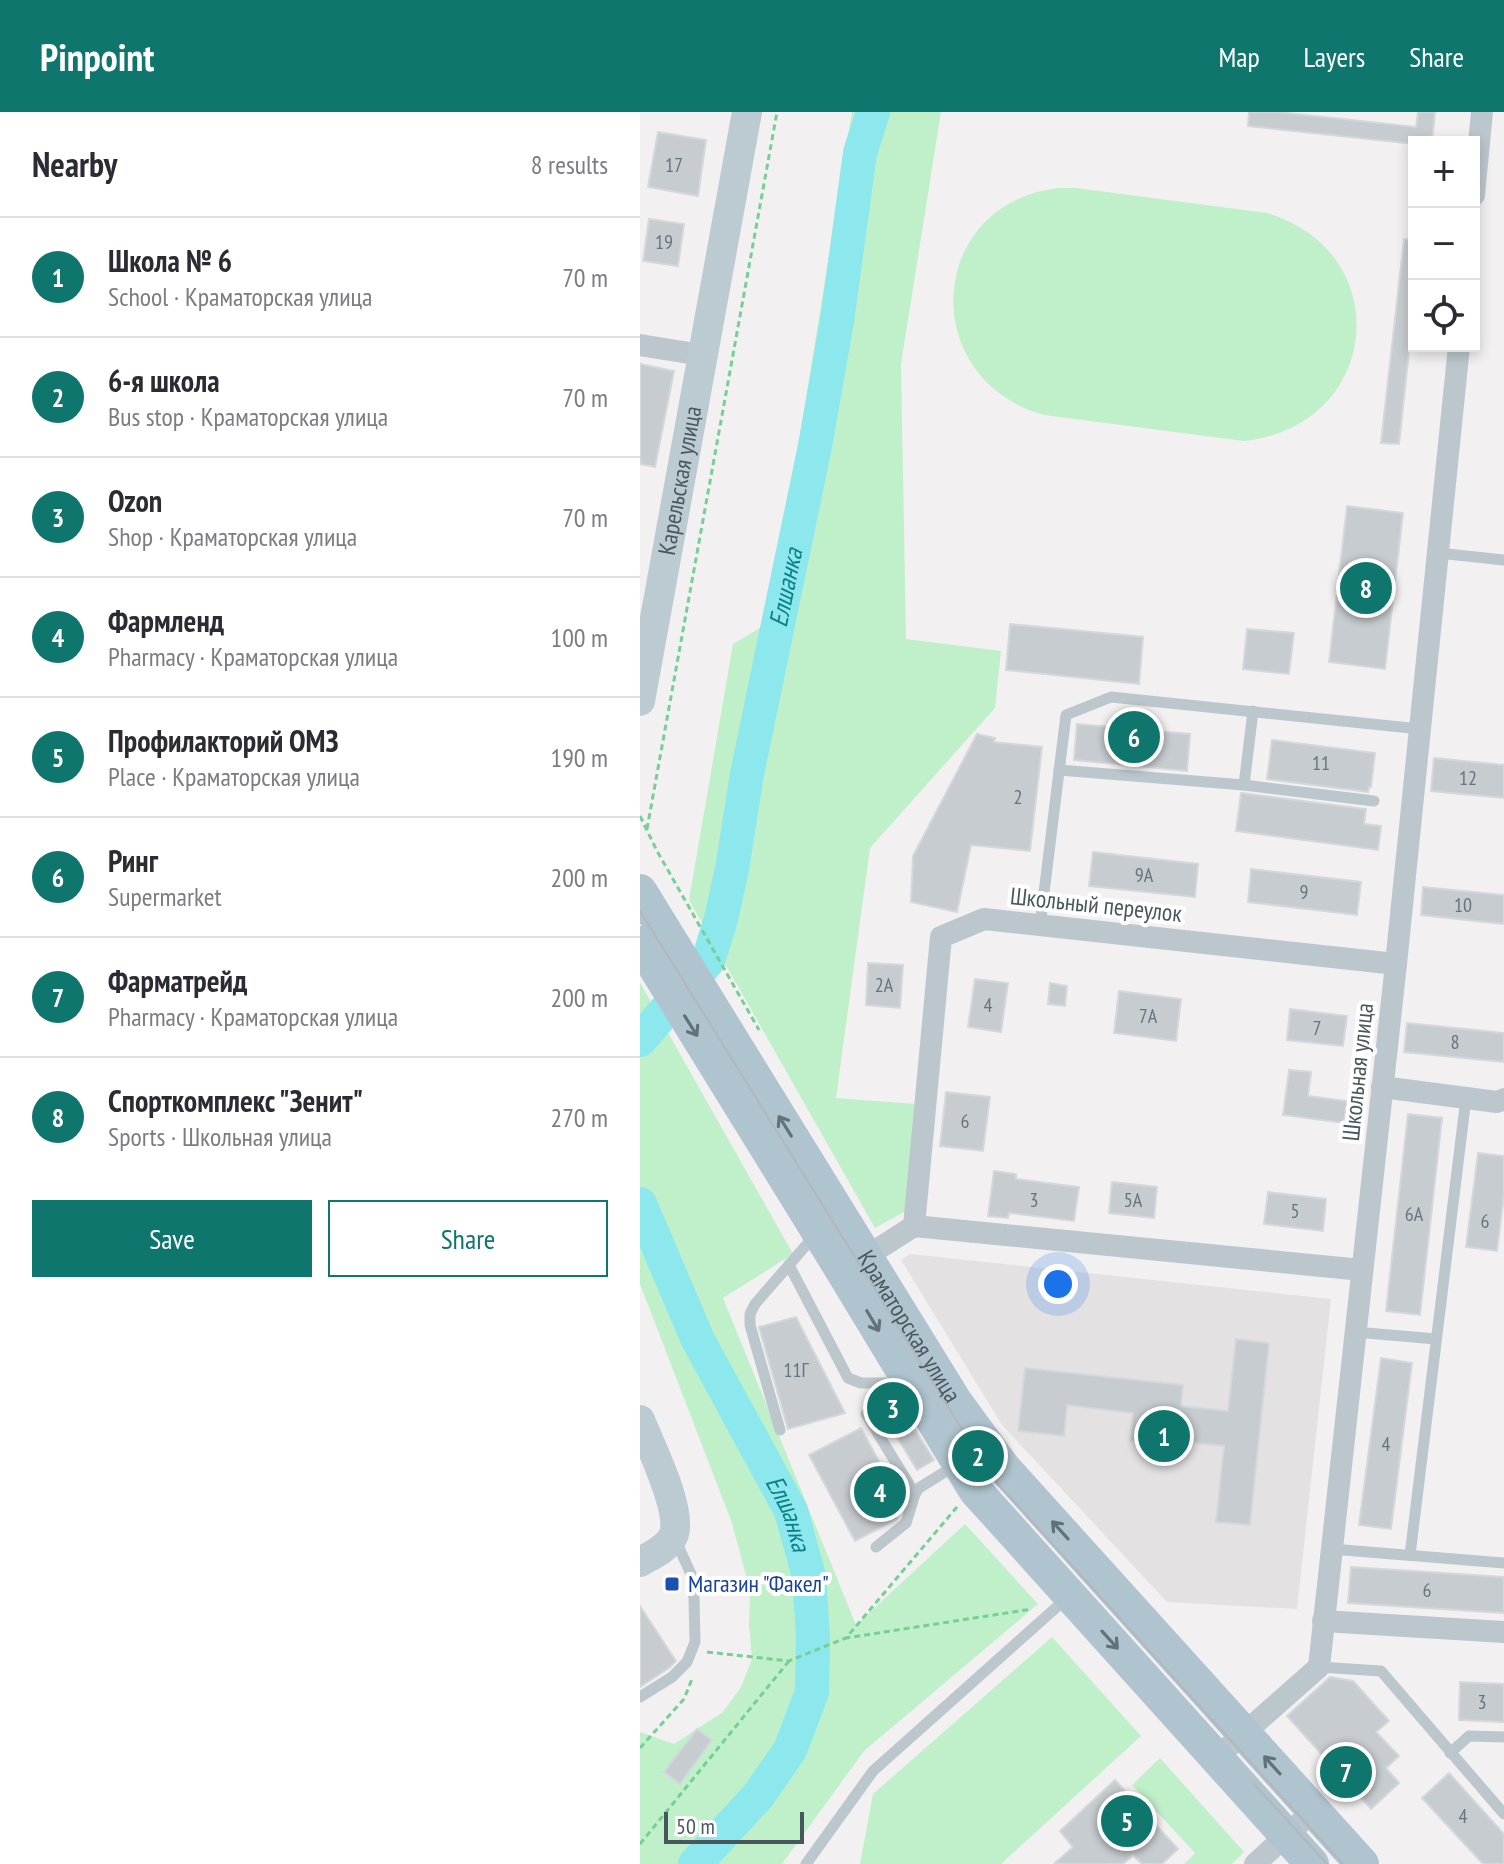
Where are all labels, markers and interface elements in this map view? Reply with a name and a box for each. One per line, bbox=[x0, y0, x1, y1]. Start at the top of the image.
text: Pinpoint bbox=[40, 32, 154, 81]
text: Map bbox=[1218, 38, 1260, 75]
text: Layers bbox=[1304, 38, 1365, 75]
text: Share bbox=[1409, 38, 1464, 75]
map controls bbox=[1408, 136, 1480, 352]
button: + bbox=[1408, 136, 1480, 208]
text: Nearby bbox=[32, 142, 117, 186]
text: 8 results bbox=[531, 148, 608, 181]
house number: 17 bbox=[665, 152, 683, 178]
button: − bbox=[1408, 208, 1480, 280]
house number: 19 bbox=[655, 229, 673, 255]
text: Школа № 6 bbox=[108, 241, 232, 280]
text: 1 bbox=[52, 261, 64, 294]
text: 70 m bbox=[562, 261, 608, 294]
text: School · Краматорская улица bbox=[108, 280, 372, 313]
button: locate bbox=[1408, 280, 1480, 352]
text: 6-я школа bbox=[108, 361, 220, 400]
text: 2 bbox=[52, 381, 64, 414]
text: 70 m bbox=[562, 381, 608, 414]
text: Bus stop · Краматорская улица bbox=[108, 400, 388, 433]
street label: Карельская улица bbox=[651, 403, 708, 558]
text: Ozon bbox=[108, 481, 162, 520]
text: 3 bbox=[52, 501, 64, 534]
text: 70 m bbox=[562, 501, 608, 534]
text: Shop · Краматорская улица bbox=[108, 520, 357, 553]
water label: Елшанка bbox=[761, 544, 810, 630]
pin: 8 bbox=[1340, 558, 1392, 618]
text: Фармленд bbox=[108, 601, 224, 640]
text: 4 bbox=[52, 621, 64, 654]
text: 100 m bbox=[550, 621, 608, 654]
text: Pharmacy · Краматорская улица bbox=[108, 640, 398, 673]
pin: 6 bbox=[1108, 707, 1160, 767]
text: Профилакторий ОМЗ bbox=[108, 721, 339, 760]
text: 5 bbox=[52, 741, 64, 774]
text: 190 m bbox=[550, 741, 608, 774]
house number: 11 bbox=[1312, 750, 1330, 776]
text: Place · Краматорская улица bbox=[108, 760, 360, 793]
house number: 12 bbox=[1459, 765, 1477, 791]
house number: 2 bbox=[1014, 784, 1023, 810]
text: Ринг bbox=[108, 841, 158, 880]
text: 6 bbox=[52, 861, 64, 894]
text: 200 m bbox=[550, 861, 608, 894]
house number: 9А bbox=[1135, 862, 1154, 888]
house number: 9 bbox=[1300, 879, 1309, 905]
text: Supermarket bbox=[108, 880, 222, 913]
street label: Школьный переулок bbox=[1009, 880, 1184, 929]
house number: 10 bbox=[1454, 892, 1472, 918]
text: Фарматрейд bbox=[108, 961, 247, 1000]
house number: 2А bbox=[875, 972, 894, 998]
text: 7 bbox=[52, 981, 64, 1014]
text: 200 m bbox=[550, 981, 608, 1014]
house number: 4 bbox=[984, 992, 993, 1018]
text: Pharmacy · Краматорская улица bbox=[108, 1000, 398, 1033]
street label: Школьная улица bbox=[1335, 1001, 1380, 1142]
house number: 7А bbox=[1139, 1003, 1158, 1029]
one-way arrow bbox=[683, 1014, 699, 1037]
house number: 7 bbox=[1313, 1015, 1322, 1041]
house number: 8 bbox=[1451, 1029, 1460, 1055]
text: Спорткомплекс "Зенит" bbox=[108, 1081, 363, 1120]
text: 8 bbox=[52, 1101, 64, 1134]
text: 270 m bbox=[550, 1101, 608, 1134]
house number: 6 bbox=[961, 1108, 970, 1134]
one-way arrow bbox=[777, 1115, 793, 1138]
text: Sports · Школьная улица bbox=[108, 1120, 332, 1153]
house number: 3 bbox=[1030, 1187, 1039, 1213]
house number: 5А bbox=[1124, 1187, 1143, 1213]
house number: 5 bbox=[1291, 1198, 1300, 1224]
button: Save bbox=[32, 1200, 312, 1277]
button: Share bbox=[328, 1200, 608, 1277]
house number: 6А bbox=[1405, 1201, 1424, 1227]
house number: 6 bbox=[1481, 1208, 1490, 1234]
street label: Краматорская улица bbox=[851, 1244, 968, 1408]
your location bbox=[1038, 1264, 1078, 1304]
one-way arrow bbox=[865, 1309, 881, 1332]
house number: 11Г bbox=[783, 1357, 809, 1383]
pin: 3 bbox=[867, 1378, 919, 1438]
pin: 1 bbox=[1138, 1406, 1190, 1466]
pin: 2 bbox=[952, 1426, 1004, 1486]
house number: 4 bbox=[1382, 1431, 1391, 1457]
pin: 4 bbox=[854, 1462, 906, 1522]
water label: Елшанка bbox=[759, 1469, 819, 1556]
one-way arrow bbox=[1051, 1520, 1070, 1540]
place label: Магазин "Факел" bbox=[688, 1568, 829, 1599]
marker: Магазин "Факел" bbox=[663, 1575, 681, 1593]
house number: 6 bbox=[1423, 1577, 1432, 1603]
one-way arrow bbox=[1101, 1630, 1119, 1650]
house number: 3 bbox=[1478, 1689, 1487, 1715]
pin: 7 bbox=[1320, 1742, 1372, 1802]
one-way arrow bbox=[1263, 1755, 1281, 1775]
pin: 5 bbox=[1101, 1791, 1153, 1851]
house number: 4 bbox=[1459, 1803, 1468, 1829]
scale bar bbox=[664, 1808, 804, 1844]
text: 50 m bbox=[676, 1812, 715, 1840]

